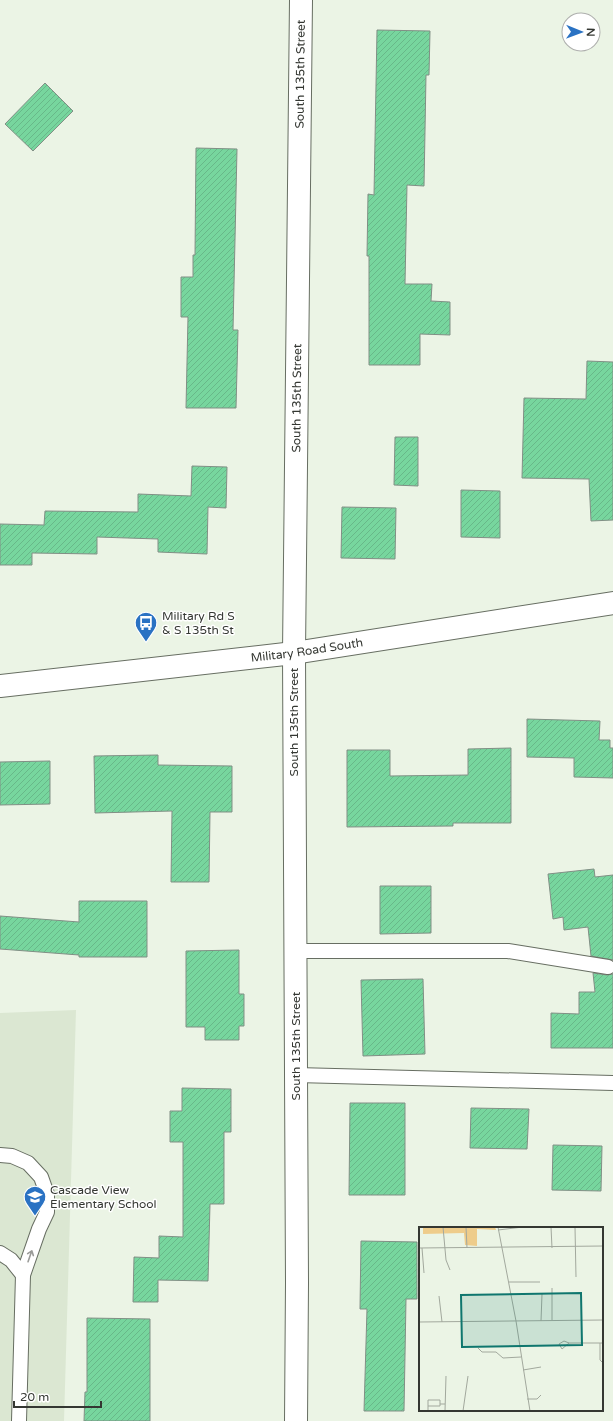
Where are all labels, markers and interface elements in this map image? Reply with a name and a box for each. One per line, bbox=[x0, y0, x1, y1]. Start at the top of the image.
north arrow bbox=[561, 12, 601, 52]
street label: South 135th Street bbox=[293, 19, 308, 129]
text: N bbox=[584, 28, 597, 37]
street label: South 135th Street bbox=[289, 343, 304, 453]
place label: Military Rd S & S 135th St bbox=[162, 609, 235, 637]
bus stop icon: Military Rd S & S 135th St bbox=[133, 610, 159, 643]
street label: Military Road South bbox=[250, 635, 364, 665]
street label: South 135th Street bbox=[287, 667, 301, 776]
street label: South 135th Street bbox=[289, 991, 303, 1100]
place label: Cascade View Elementary School bbox=[50, 1183, 157, 1211]
school or university icon: Cascade View Elementary School bbox=[22, 1184, 48, 1217]
inset map bbox=[419, 1227, 603, 1411]
one-way arrow bbox=[26, 1250, 34, 1262]
scale bar bbox=[14, 1383, 101, 1409]
text: 20 m bbox=[20, 1390, 49, 1404]

